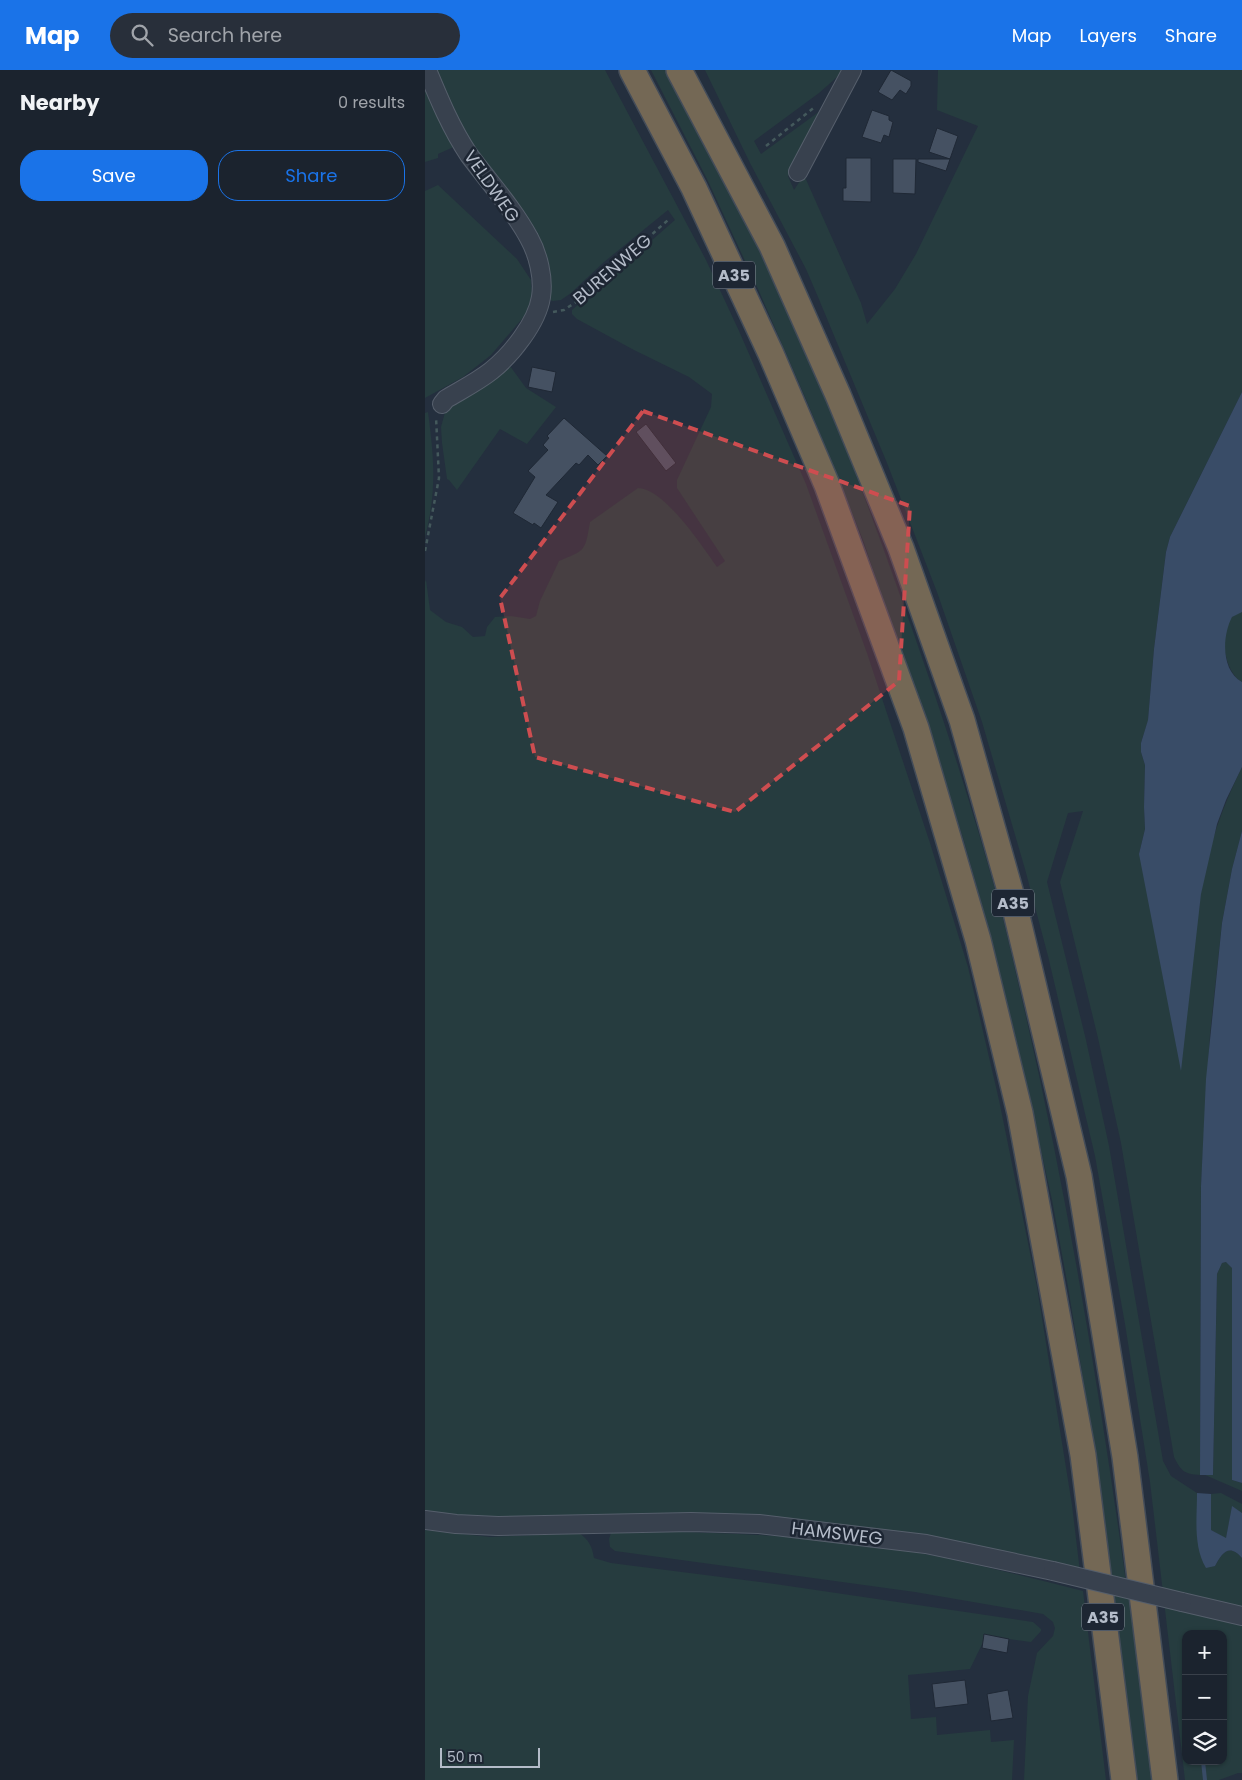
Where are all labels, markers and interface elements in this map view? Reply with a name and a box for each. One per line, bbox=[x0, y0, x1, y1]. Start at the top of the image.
search box bbox=[110, 13, 460, 58]
text: Map bbox=[25, 19, 80, 52]
icon: search bbox=[128, 21, 156, 49]
text: Search here bbox=[168, 22, 282, 49]
text: Map bbox=[1012, 23, 1052, 48]
text: Layers bbox=[1080, 23, 1137, 48]
text: Share bbox=[1165, 23, 1217, 48]
text: Nearby bbox=[20, 88, 100, 117]
text: 0 results bbox=[338, 91, 405, 114]
street label: VELDWEG bbox=[458, 145, 526, 227]
button: Save bbox=[20, 150, 208, 201]
button: Share bbox=[218, 150, 405, 201]
street label: BURENWEG bbox=[567, 228, 657, 310]
road number: A35 bbox=[713, 262, 755, 288]
road number: A35 bbox=[992, 890, 1034, 916]
street label: HAMSWEG bbox=[790, 1515, 884, 1551]
road number: A35 bbox=[1082, 1604, 1124, 1630]
map controls bbox=[1182, 1630, 1227, 1765]
button: + bbox=[1182, 1630, 1227, 1675]
button: − bbox=[1182, 1675, 1227, 1720]
button: layers bbox=[1182, 1720, 1227, 1765]
scale bar bbox=[440, 1745, 540, 1768]
text: 50 m bbox=[447, 1747, 483, 1767]

